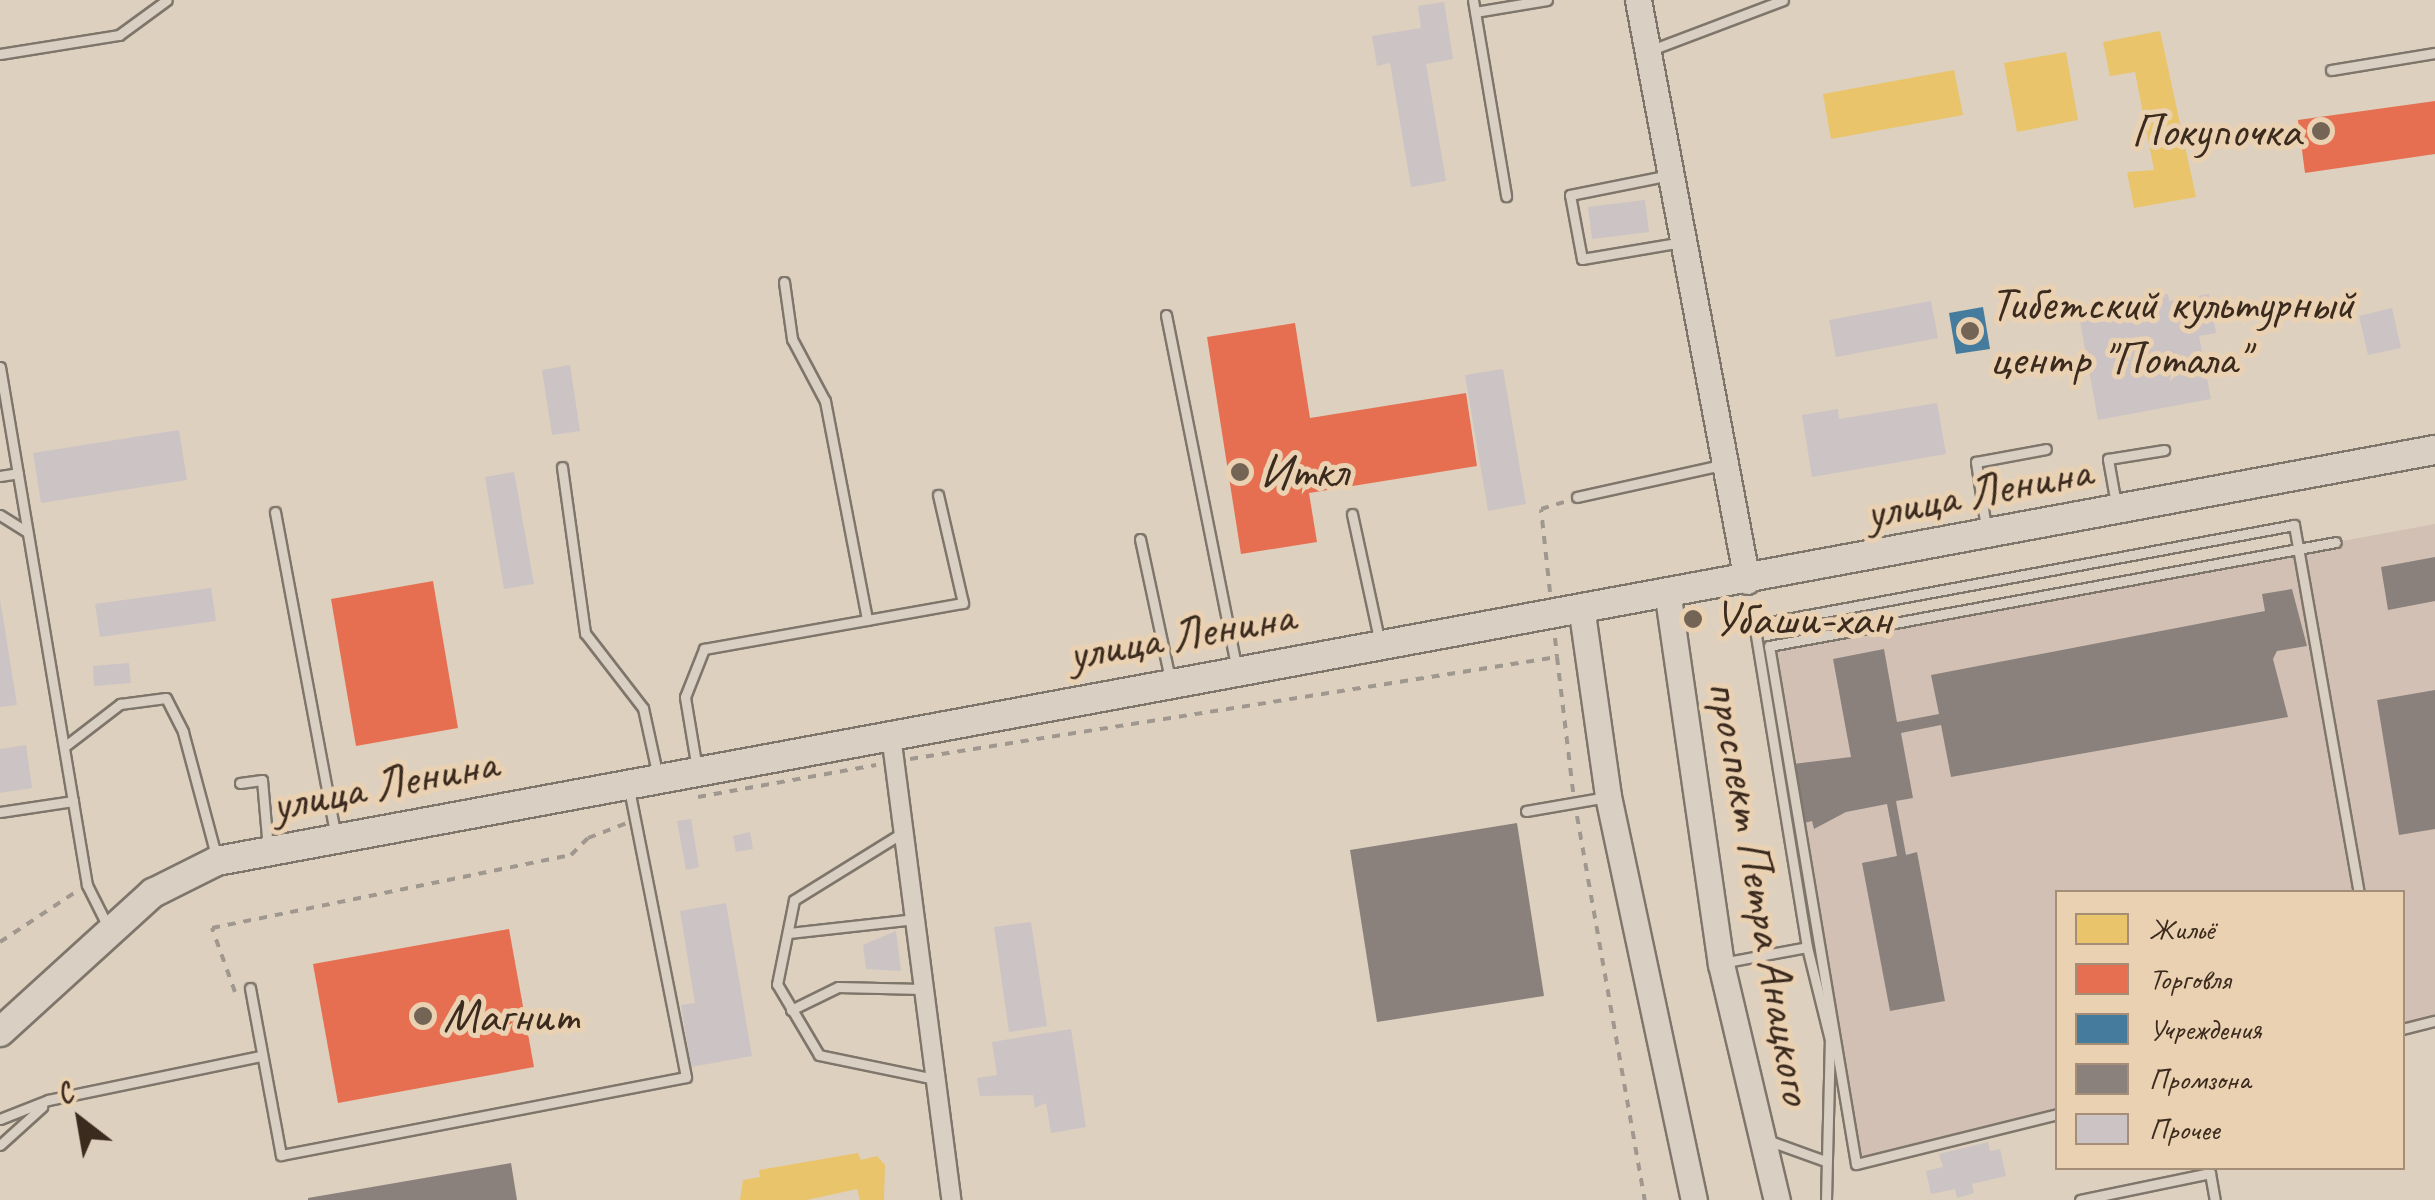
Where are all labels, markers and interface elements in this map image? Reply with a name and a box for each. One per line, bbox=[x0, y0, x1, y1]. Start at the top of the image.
place label: Покупочка bbox=[2131, 102, 2301, 160]
marker: Покупочка bbox=[2310, 120, 2332, 142]
place label: Тибетский культурный центр "Потала" bbox=[1990, 274, 2354, 387]
marker: Тибетский культурный центр "Потала" bbox=[1959, 320, 1981, 342]
street label: улица Ленина bbox=[1861, 442, 2095, 542]
place label: Иткл bbox=[1260, 443, 1348, 501]
marker: Иткл bbox=[1229, 461, 1251, 483]
street label: улица Ленина bbox=[1064, 587, 1298, 683]
place label: Убаши-хан bbox=[1713, 590, 1891, 648]
marker: Убаши-хан bbox=[1682, 608, 1704, 630]
street label: проспект Петра Анацкого bbox=[1695, 676, 1827, 1108]
street label: улица Ленина bbox=[267, 734, 501, 834]
legend bbox=[2055, 890, 2405, 1170]
text: Жильё bbox=[2149, 910, 2214, 948]
text: Торговля bbox=[2149, 960, 2230, 998]
place label: Магнит bbox=[443, 987, 579, 1045]
marker: Магнит bbox=[412, 1005, 434, 1027]
text: Учреждения bbox=[2149, 1010, 2261, 1048]
text: Промзона bbox=[2149, 1060, 2250, 1098]
north arrow bbox=[30, 1070, 130, 1170]
text: С bbox=[49, 1075, 79, 1112]
text: Прочее bbox=[2149, 1110, 2220, 1148]

